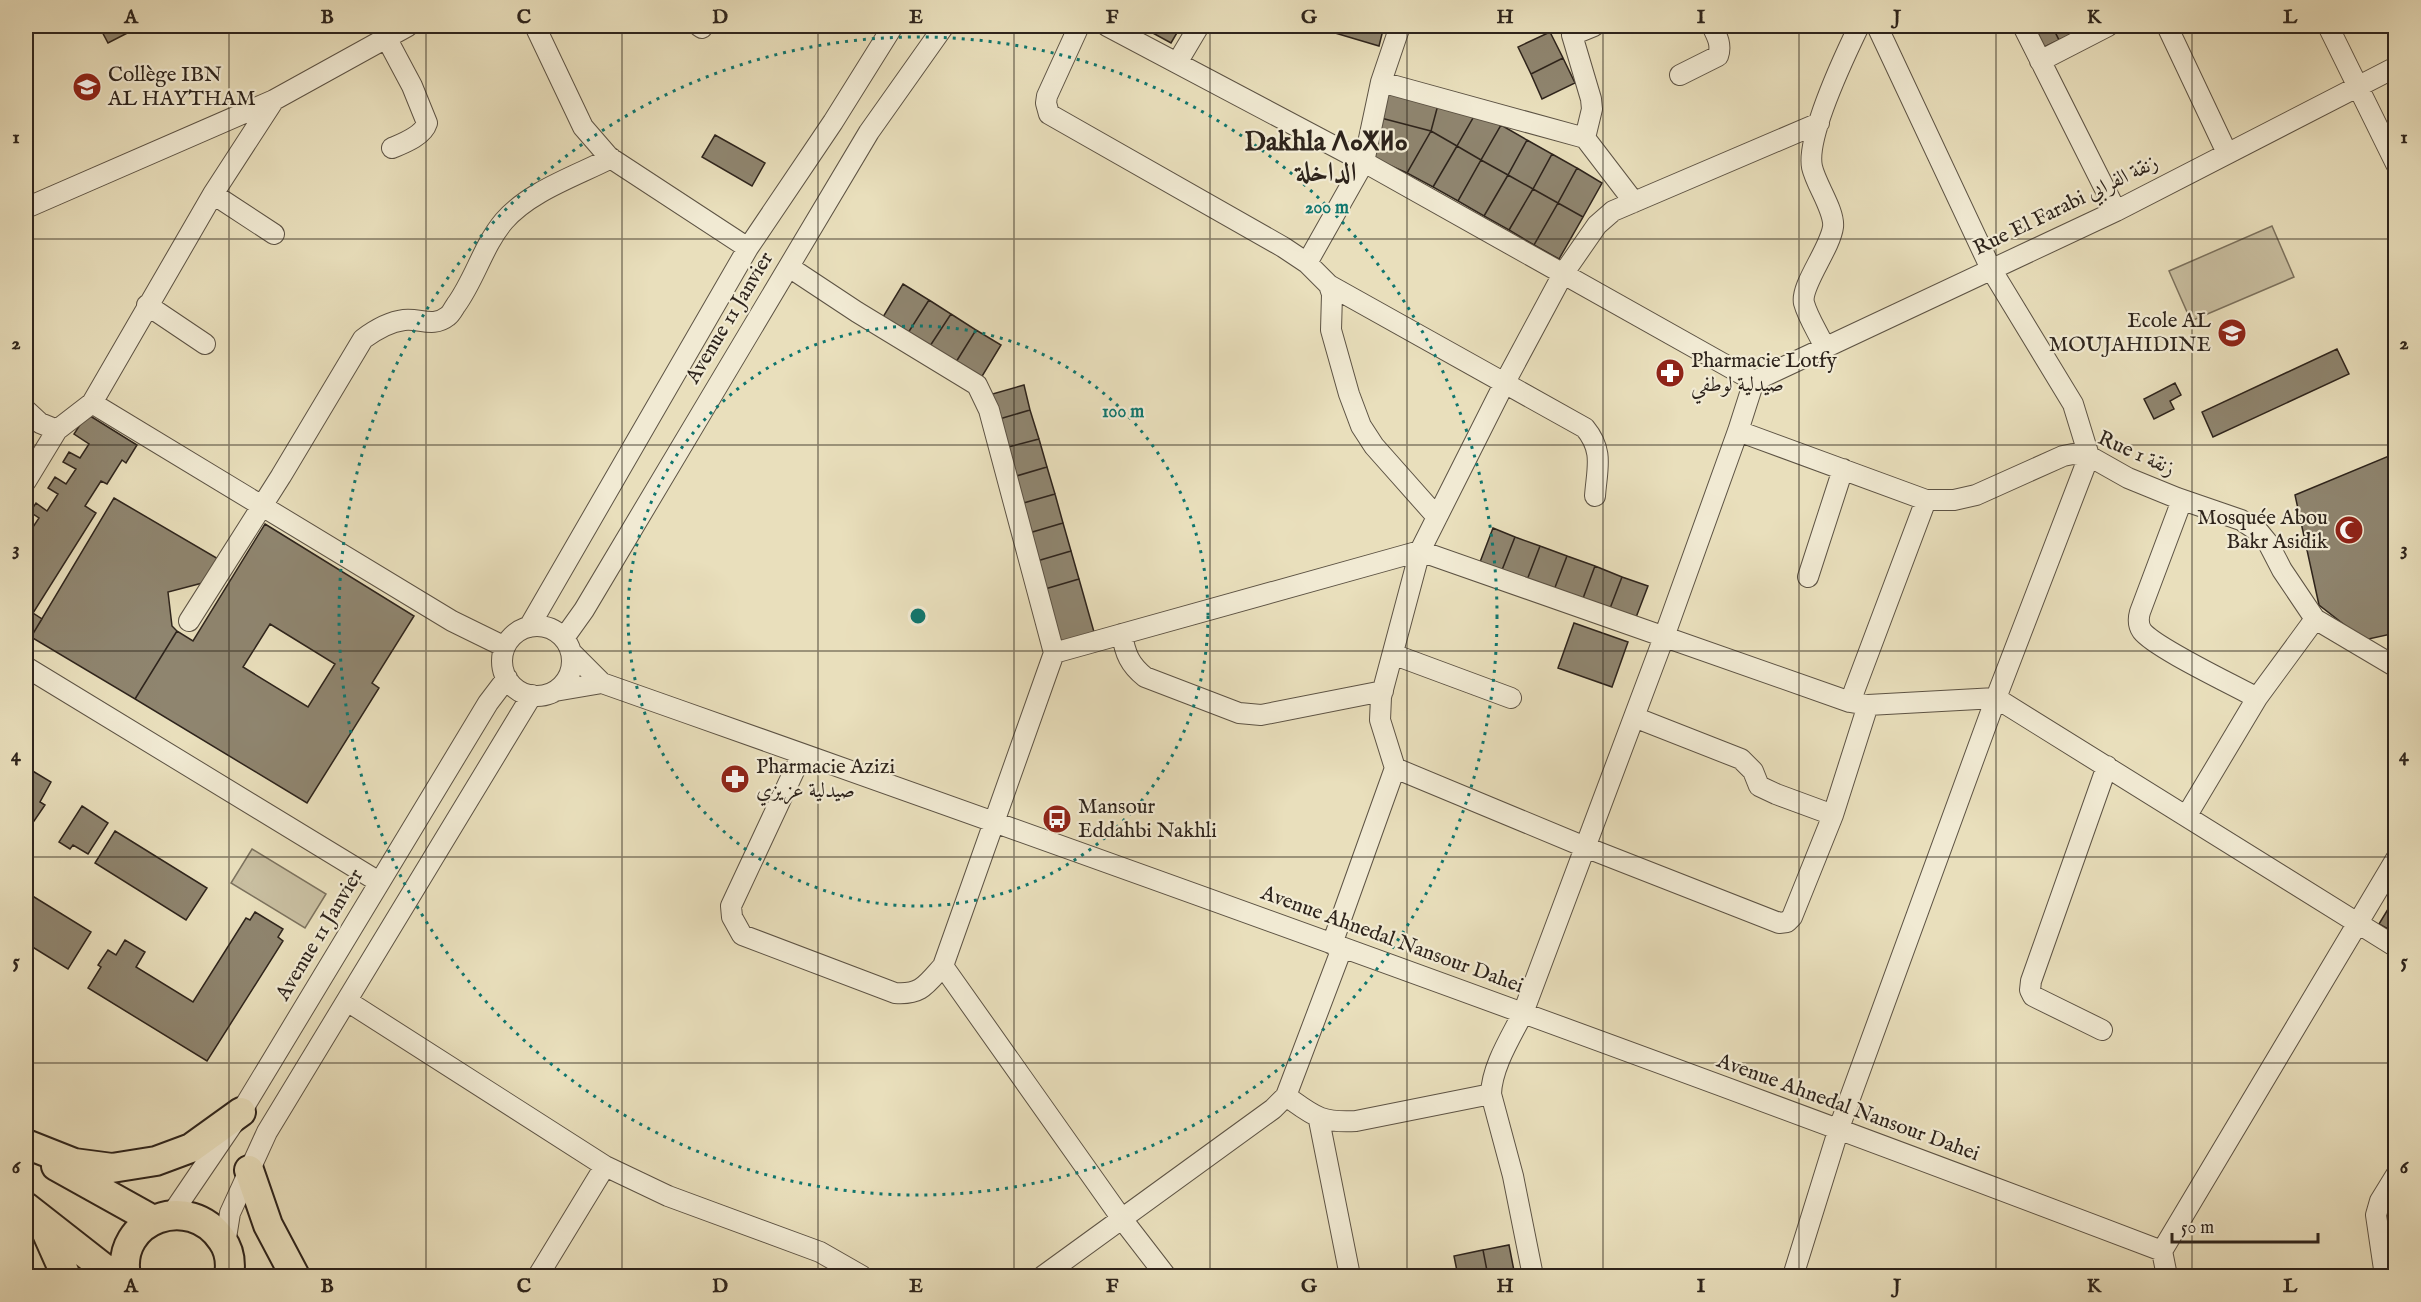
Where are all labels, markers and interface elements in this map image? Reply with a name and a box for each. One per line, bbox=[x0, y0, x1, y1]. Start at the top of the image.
text: A bbox=[123, 5, 139, 30]
text: B bbox=[320, 5, 334, 30]
text: C bbox=[517, 5, 531, 30]
text: D bbox=[712, 5, 728, 30]
text: E bbox=[909, 5, 923, 30]
text: F bbox=[1106, 5, 1119, 30]
text: G bbox=[1301, 5, 1318, 30]
text: H bbox=[1496, 5, 1514, 30]
text: I bbox=[1697, 5, 1706, 30]
text: J bbox=[1890, 5, 1902, 30]
text: K bbox=[2087, 5, 2103, 30]
text: L bbox=[2283, 5, 2298, 30]
place label: Collège IBN AL HAYTHAM bbox=[107, 62, 256, 113]
school or university icon: Collège IBN AL HAYTHAM bbox=[71, 71, 103, 103]
text: 1 bbox=[12, 125, 20, 150]
text: 1 bbox=[2400, 125, 2408, 150]
district label: Dakhla ⴷⴰⵅⵍⴰ الداخلة bbox=[1244, 126, 1408, 191]
street label: Rue El Farabi زنقة الفرابي bbox=[1969, 150, 2164, 264]
text: 200 m bbox=[1305, 197, 1349, 220]
street label: Avenue 11 Janvier bbox=[679, 247, 780, 390]
place label: Ecole AL MOUJAHIDINE bbox=[2049, 308, 2211, 359]
school or university icon: Ecole AL MOUJAHIDINE bbox=[2216, 317, 2248, 349]
text: 2 bbox=[11, 331, 21, 356]
text: 2 bbox=[2399, 331, 2409, 356]
place label: Pharmacie Lotfy صيدلية لوطفي bbox=[1691, 348, 1838, 404]
pharmacy icon: Pharmacie Lotfy صيدلية لوطفي bbox=[1654, 357, 1686, 389]
text: 100 m bbox=[1102, 401, 1144, 424]
street label: Rue 1 زنقة bbox=[2093, 425, 2179, 483]
place label: Mosquée Abou Bakr Asidik bbox=[2197, 505, 2329, 556]
mosque icon: Mosquée Abou Bakr Asidik bbox=[2333, 514, 2365, 546]
text: 3 bbox=[12, 537, 20, 562]
text: 3 bbox=[2400, 537, 2408, 562]
centre of rings bbox=[908, 606, 928, 626]
text: 4 bbox=[11, 743, 22, 768]
text: 4 bbox=[2399, 743, 2410, 768]
place label: Pharmacie Azizi صيدلية عزيزي bbox=[756, 754, 895, 806]
pharmacy icon: Pharmacie Azizi صيدلية عزيزي bbox=[719, 763, 751, 795]
place label: Mansour Eddahbi Nakhli bbox=[1078, 794, 1217, 845]
bus stop icon: Mansour Eddahbi Nakhli bbox=[1041, 803, 1073, 835]
street label: Avenue 11 Janvier bbox=[269, 864, 370, 1007]
street label: Avenue Ahnedal Nansour Dahei bbox=[1256, 880, 1527, 1000]
text: 5 bbox=[12, 949, 20, 974]
text: 5 bbox=[2400, 949, 2408, 974]
street label: Avenue Ahnedal Nansour Dahei bbox=[1712, 1048, 1983, 1168]
text: 6 bbox=[12, 1155, 22, 1180]
text: 6 bbox=[2400, 1155, 2410, 1180]
scale bar bbox=[2172, 1206, 2318, 1244]
text: 50 m bbox=[2181, 1217, 2214, 1240]
text: A bbox=[123, 1274, 139, 1299]
text: B bbox=[320, 1274, 334, 1299]
text: C bbox=[517, 1274, 531, 1299]
text: D bbox=[712, 1274, 728, 1299]
text: E bbox=[909, 1274, 923, 1299]
text: F bbox=[1106, 1274, 1119, 1299]
text: G bbox=[1301, 1274, 1318, 1299]
text: H bbox=[1496, 1274, 1514, 1299]
text: I bbox=[1697, 1274, 1706, 1299]
text: J bbox=[1890, 1274, 1902, 1299]
text: K bbox=[2087, 1274, 2103, 1299]
text: L bbox=[2283, 1274, 2298, 1299]

